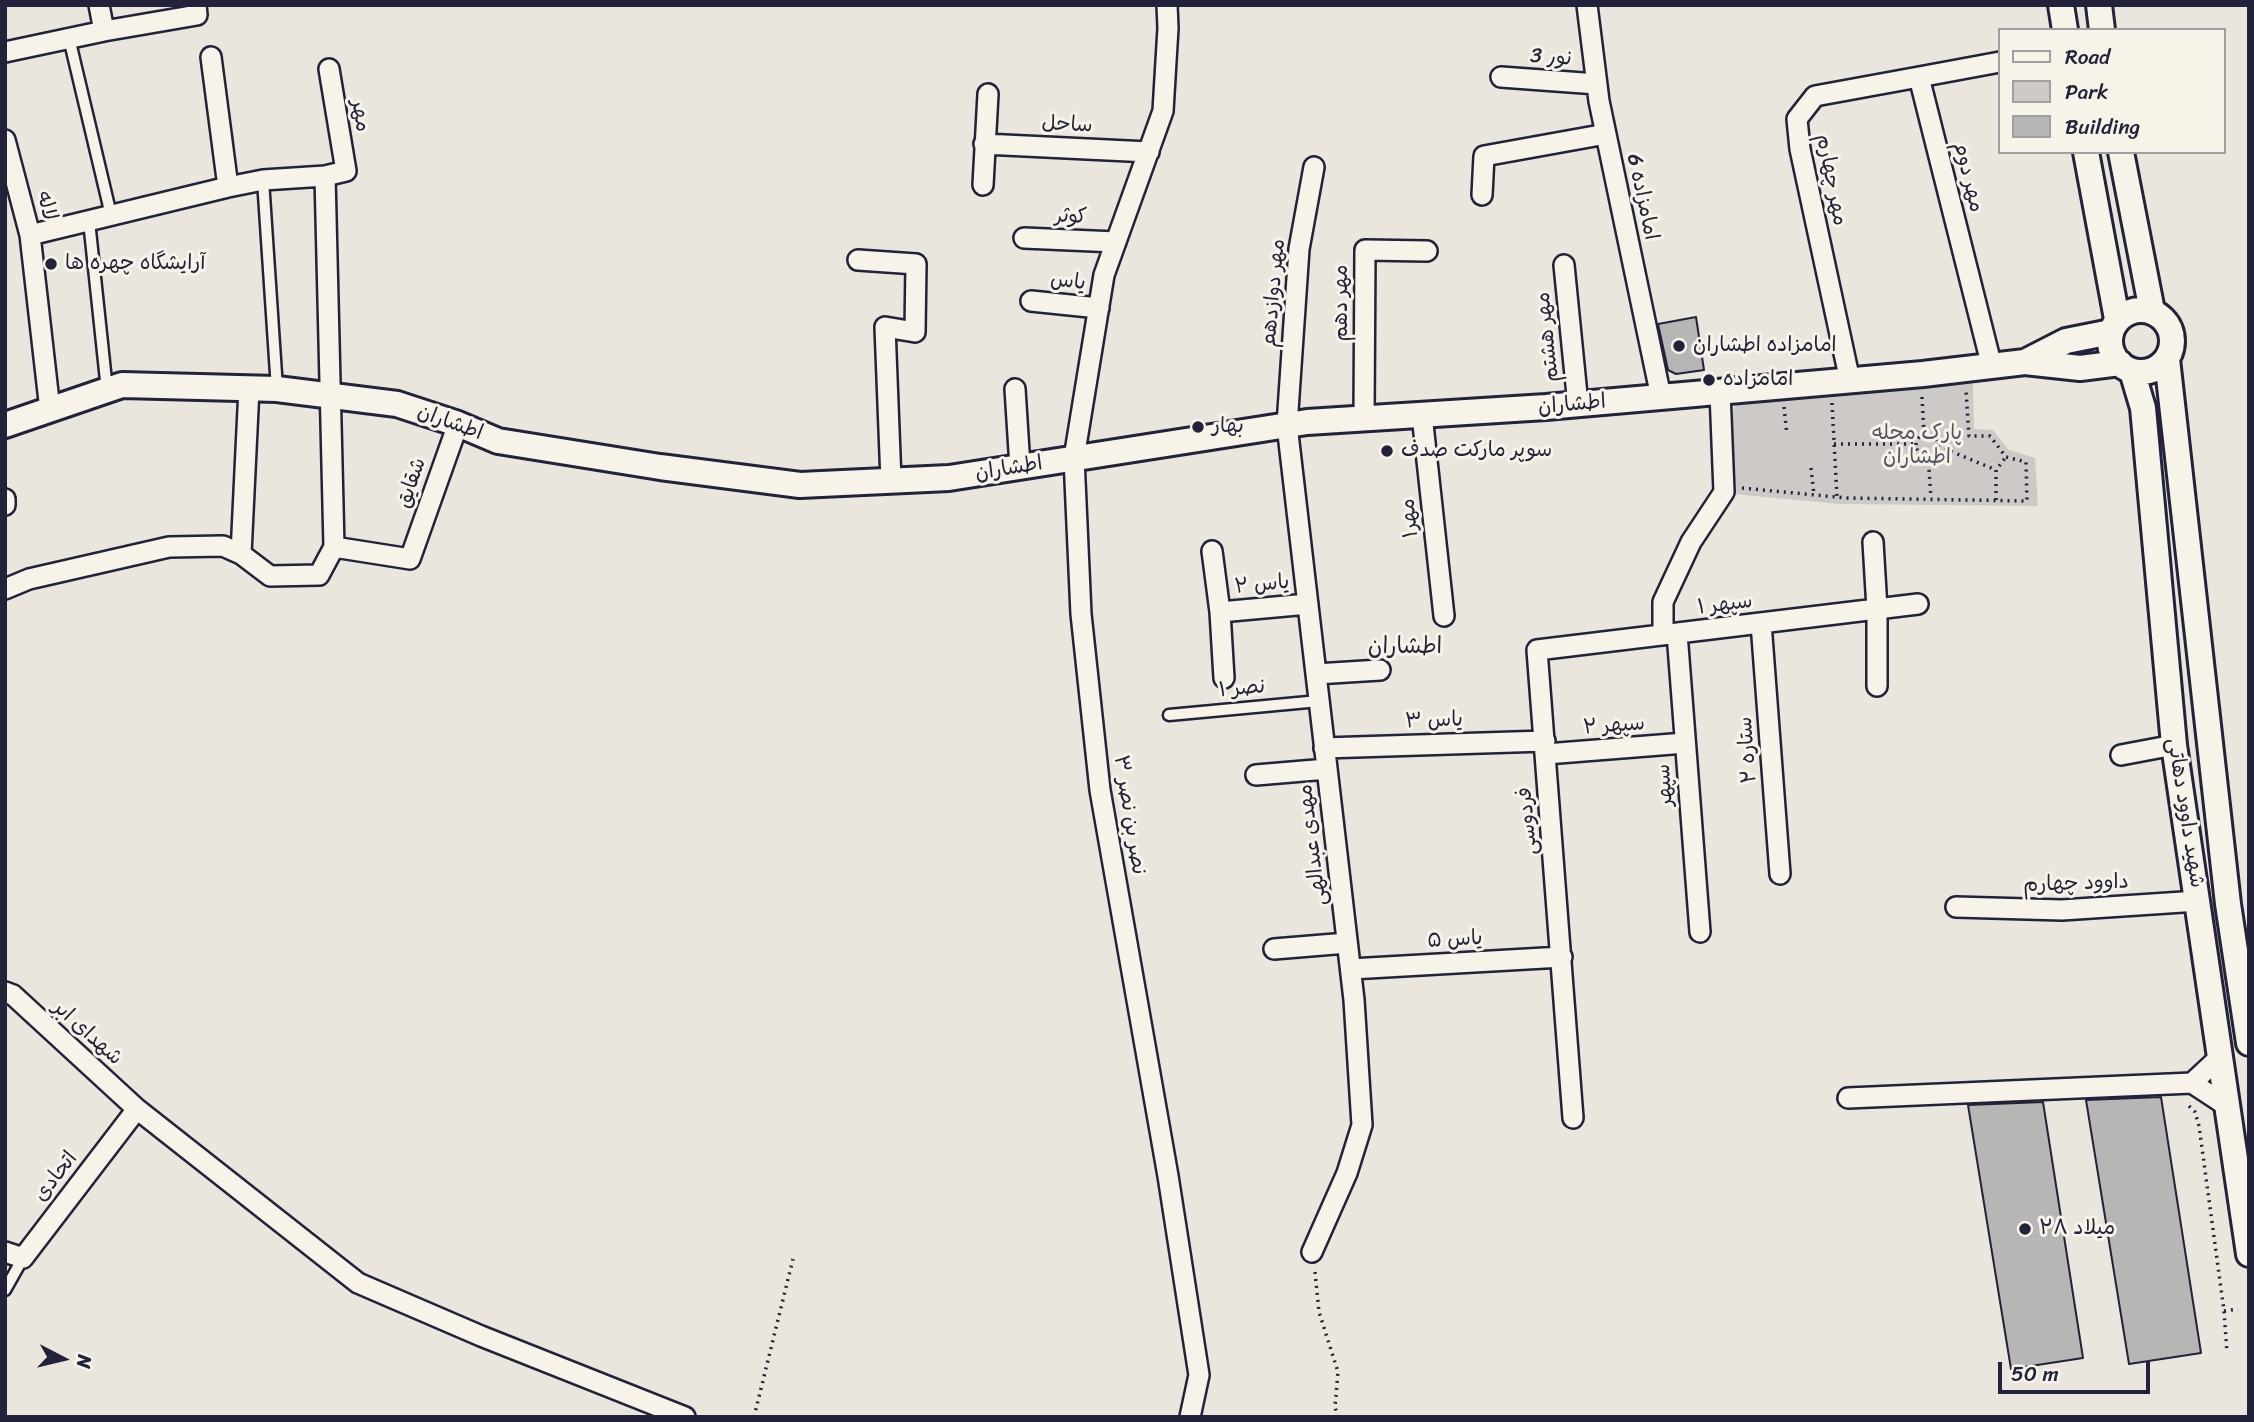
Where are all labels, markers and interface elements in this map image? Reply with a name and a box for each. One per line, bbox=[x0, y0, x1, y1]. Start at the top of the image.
legend bbox=[1998, 28, 2226, 154]
text: Road bbox=[2065, 38, 2110, 76]
street label: نور 3 bbox=[1530, 44, 1572, 72]
text: Park bbox=[2065, 73, 2108, 111]
street label: مهر bbox=[345, 98, 375, 134]
text: Building bbox=[2065, 108, 2140, 146]
street label: ساحل bbox=[1041, 111, 1093, 139]
street label: مهر چهارم bbox=[1810, 132, 1852, 228]
street label: مهر دوم bbox=[1947, 139, 1989, 215]
street label: امامزاده 6 bbox=[1621, 151, 1663, 243]
street label: لاله bbox=[30, 189, 62, 223]
street label: کوثر bbox=[1054, 204, 1088, 230]
street label: مهر دوازدهم bbox=[1257, 238, 1291, 348]
place label: آرایشگاه چهره ها bbox=[65, 251, 205, 277]
marker: آرایشگاه چهره ها bbox=[43, 256, 59, 272]
street label: مهر دهم bbox=[1329, 264, 1355, 342]
street label: یاس bbox=[1049, 268, 1087, 296]
street label: مهر هشتم bbox=[1531, 291, 1565, 383]
place label: امامزاده اطشاران bbox=[1693, 333, 1837, 359]
marker: امامزاده اطشاران bbox=[1671, 338, 1687, 354]
place label: امامزاده bbox=[1723, 367, 1793, 393]
marker: امامزاده bbox=[1701, 372, 1717, 388]
street label: اطشاران bbox=[1537, 389, 1607, 421]
street label: اطشاران bbox=[414, 400, 486, 446]
place label: بهار bbox=[1212, 414, 1244, 440]
marker: بهار bbox=[1190, 419, 1206, 435]
park label: پارک محله اطشاران bbox=[1872, 421, 1962, 471]
place label: سوپر مارکت صدف bbox=[1401, 438, 1552, 464]
marker: سوپر مارکت صدف bbox=[1379, 443, 1395, 459]
street label: اطشاران bbox=[973, 451, 1045, 487]
street label: شقایق bbox=[392, 454, 432, 512]
street label: مهر۱ bbox=[1395, 497, 1425, 539]
street label: یاس ۲ bbox=[1233, 570, 1291, 600]
street label: سپهر ۱ bbox=[1696, 589, 1754, 621]
district label: اطشاران bbox=[1368, 633, 1442, 661]
street label: نصر ۱ bbox=[1218, 674, 1266, 704]
street label: یاس ۳ bbox=[1405, 707, 1463, 735]
street label: سپهر ۲ bbox=[1582, 711, 1646, 741]
street label: ستاره ۲ bbox=[1733, 716, 1763, 784]
street label: شهید داوود دهاتی bbox=[2161, 736, 2209, 890]
street label: نصر بن نصر ۳ bbox=[1107, 754, 1151, 876]
street label: سپهر bbox=[1651, 763, 1679, 807]
street label: مهدی عبدالهی bbox=[1293, 783, 1333, 907]
street label: فردوسی bbox=[1512, 786, 1544, 856]
street label: داوود چهارم bbox=[2023, 870, 2129, 898]
street label: یاس ۵ bbox=[1427, 926, 1483, 954]
street label: شهدای ابر bbox=[47, 995, 127, 1071]
street label: اتحادی bbox=[29, 1147, 83, 1207]
place label: میلاد ۲۸ bbox=[2039, 1216, 2115, 1242]
marker: میلاد ۲۸ bbox=[2017, 1221, 2033, 1237]
north arrow bbox=[28, 1324, 98, 1394]
scale bar bbox=[2002, 1348, 2154, 1392]
text: N bbox=[67, 1353, 102, 1370]
text: 50 m bbox=[2011, 1355, 2059, 1393]

